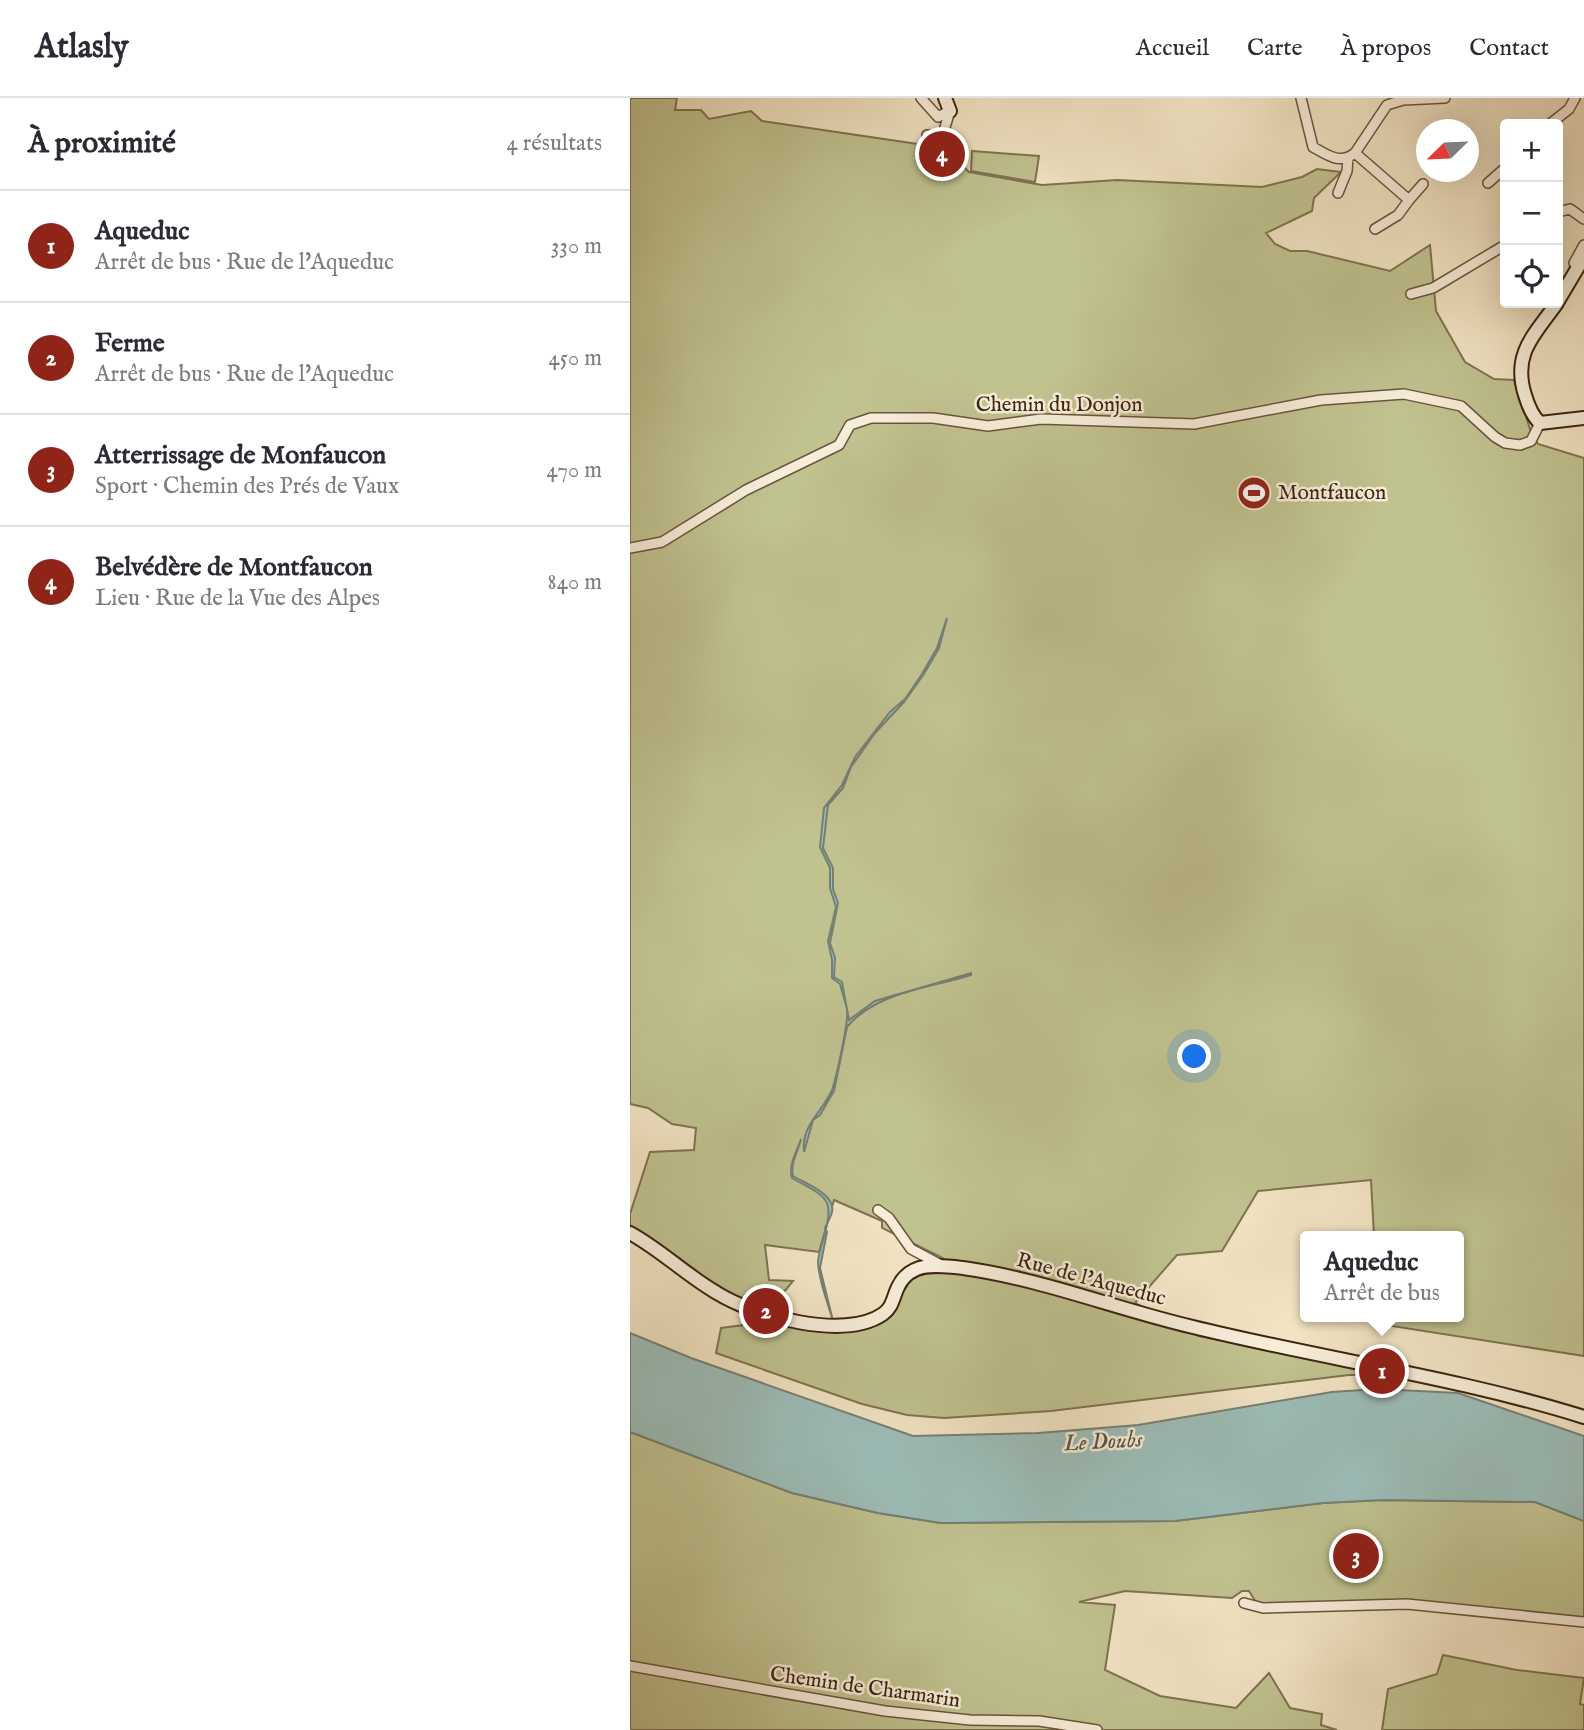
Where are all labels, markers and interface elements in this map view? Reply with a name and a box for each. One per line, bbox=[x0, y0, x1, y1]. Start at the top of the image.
text: Atlasly bbox=[35, 27, 128, 69]
text: Accueil bbox=[1136, 33, 1209, 64]
text: Carte bbox=[1247, 33, 1303, 64]
text: À propos bbox=[1341, 33, 1431, 64]
text: Contact bbox=[1469, 33, 1549, 64]
north arrow bbox=[1416, 119, 1479, 182]
map controls bbox=[1500, 119, 1563, 308]
button: + bbox=[1500, 119, 1563, 182]
text: À proximité bbox=[28, 125, 176, 163]
pin: 4 bbox=[919, 128, 965, 180]
text: 4 résultats bbox=[507, 129, 602, 158]
button: − bbox=[1500, 182, 1563, 245]
text: Aqueduc bbox=[95, 215, 189, 248]
text: 1 bbox=[47, 232, 55, 261]
text: 330 m bbox=[551, 232, 602, 261]
button: locate bbox=[1500, 245, 1563, 308]
text: Arrêt de bus · Rue de l'Aqueduc bbox=[95, 248, 394, 277]
text: Ferme bbox=[95, 327, 165, 360]
text: 2 bbox=[46, 344, 56, 373]
text: 450 m bbox=[548, 344, 602, 373]
text: Arrêt de bus · Rue de l'Aqueduc bbox=[95, 360, 394, 389]
street label: Chemin du Donjon bbox=[976, 392, 1142, 419]
text: Atterrissage de Monfaucon bbox=[95, 439, 386, 472]
text: 3 bbox=[47, 456, 55, 485]
text: 470 m bbox=[547, 456, 602, 485]
text: Sport · Chemin des Prés de Vaux bbox=[95, 472, 399, 501]
sports icon: Montfaucon bbox=[1235, 474, 1273, 512]
place label: Montfaucon bbox=[1278, 480, 1386, 507]
text: Belvédère de Montfaucon bbox=[95, 551, 373, 584]
text: 4 bbox=[45, 568, 57, 597]
text: 840 m bbox=[548, 568, 602, 597]
text: Lieu · Rue de la Vue des Alpes bbox=[95, 584, 380, 613]
your location bbox=[1177, 1039, 1211, 1073]
popup bbox=[1300, 1231, 1464, 1322]
text: Aqueduc bbox=[1324, 1246, 1418, 1279]
street label: Rue de l'Aqueduc bbox=[1013, 1247, 1169, 1313]
text: Arrêt de bus bbox=[1324, 1279, 1440, 1308]
pin: 2 bbox=[743, 1285, 789, 1337]
pin: 1 bbox=[1359, 1345, 1405, 1397]
water label: Le Doubs bbox=[1062, 1425, 1143, 1459]
pin: 3 bbox=[1333, 1530, 1379, 1582]
street label: Chemin de Charmarin bbox=[768, 1661, 962, 1715]

